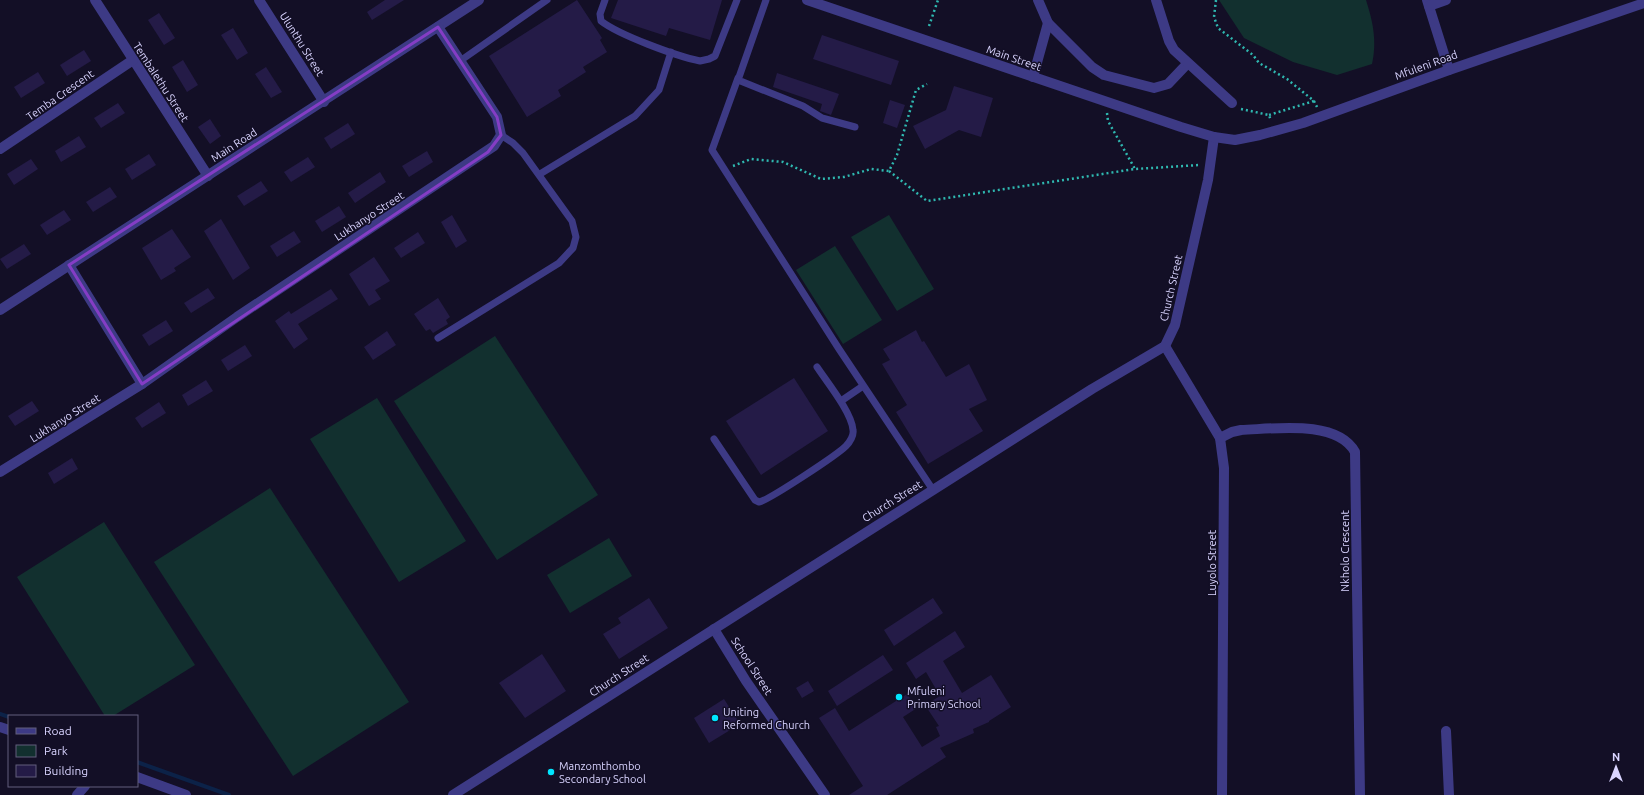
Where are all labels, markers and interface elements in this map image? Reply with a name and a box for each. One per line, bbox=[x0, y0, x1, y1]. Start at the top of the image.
street label: Ulunthu Street bbox=[278, 10, 327, 79]
street label: Tembalethu Street bbox=[131, 40, 192, 125]
street label: Main Street bbox=[985, 43, 1044, 73]
street label: Mfuleni Road bbox=[1393, 48, 1459, 82]
street label: Temba Crescent bbox=[24, 67, 96, 123]
street label: Main Road bbox=[209, 126, 259, 164]
street label: Lukhanyo Street bbox=[332, 189, 407, 243]
street label: Church Street bbox=[1157, 253, 1185, 323]
street label: Lukhanyo Street bbox=[28, 391, 103, 444]
street label: Church Street bbox=[860, 478, 925, 524]
street label: Nkholo Crescent bbox=[1339, 510, 1351, 592]
street label: Luyolo Street bbox=[1206, 529, 1218, 596]
street label: School Street bbox=[729, 635, 775, 698]
street label: Church Street bbox=[587, 651, 651, 699]
place label: Mfuleni Primary School bbox=[907, 685, 981, 710]
marker: Mfuleni Primary School bbox=[894, 692, 904, 702]
place label: Uniting Reformed Church bbox=[723, 706, 810, 731]
marker: Uniting Reformed Church bbox=[710, 713, 720, 723]
legend bbox=[8, 715, 138, 787]
text: Road bbox=[44, 724, 72, 737]
text: Park bbox=[44, 744, 68, 757]
north arrow bbox=[1596, 747, 1636, 787]
text: N bbox=[1612, 751, 1620, 763]
place label: Manzomthombo Secondary School bbox=[559, 760, 646, 785]
text: Building bbox=[44, 764, 88, 777]
marker: Manzomthombo Secondary School bbox=[546, 767, 556, 777]

